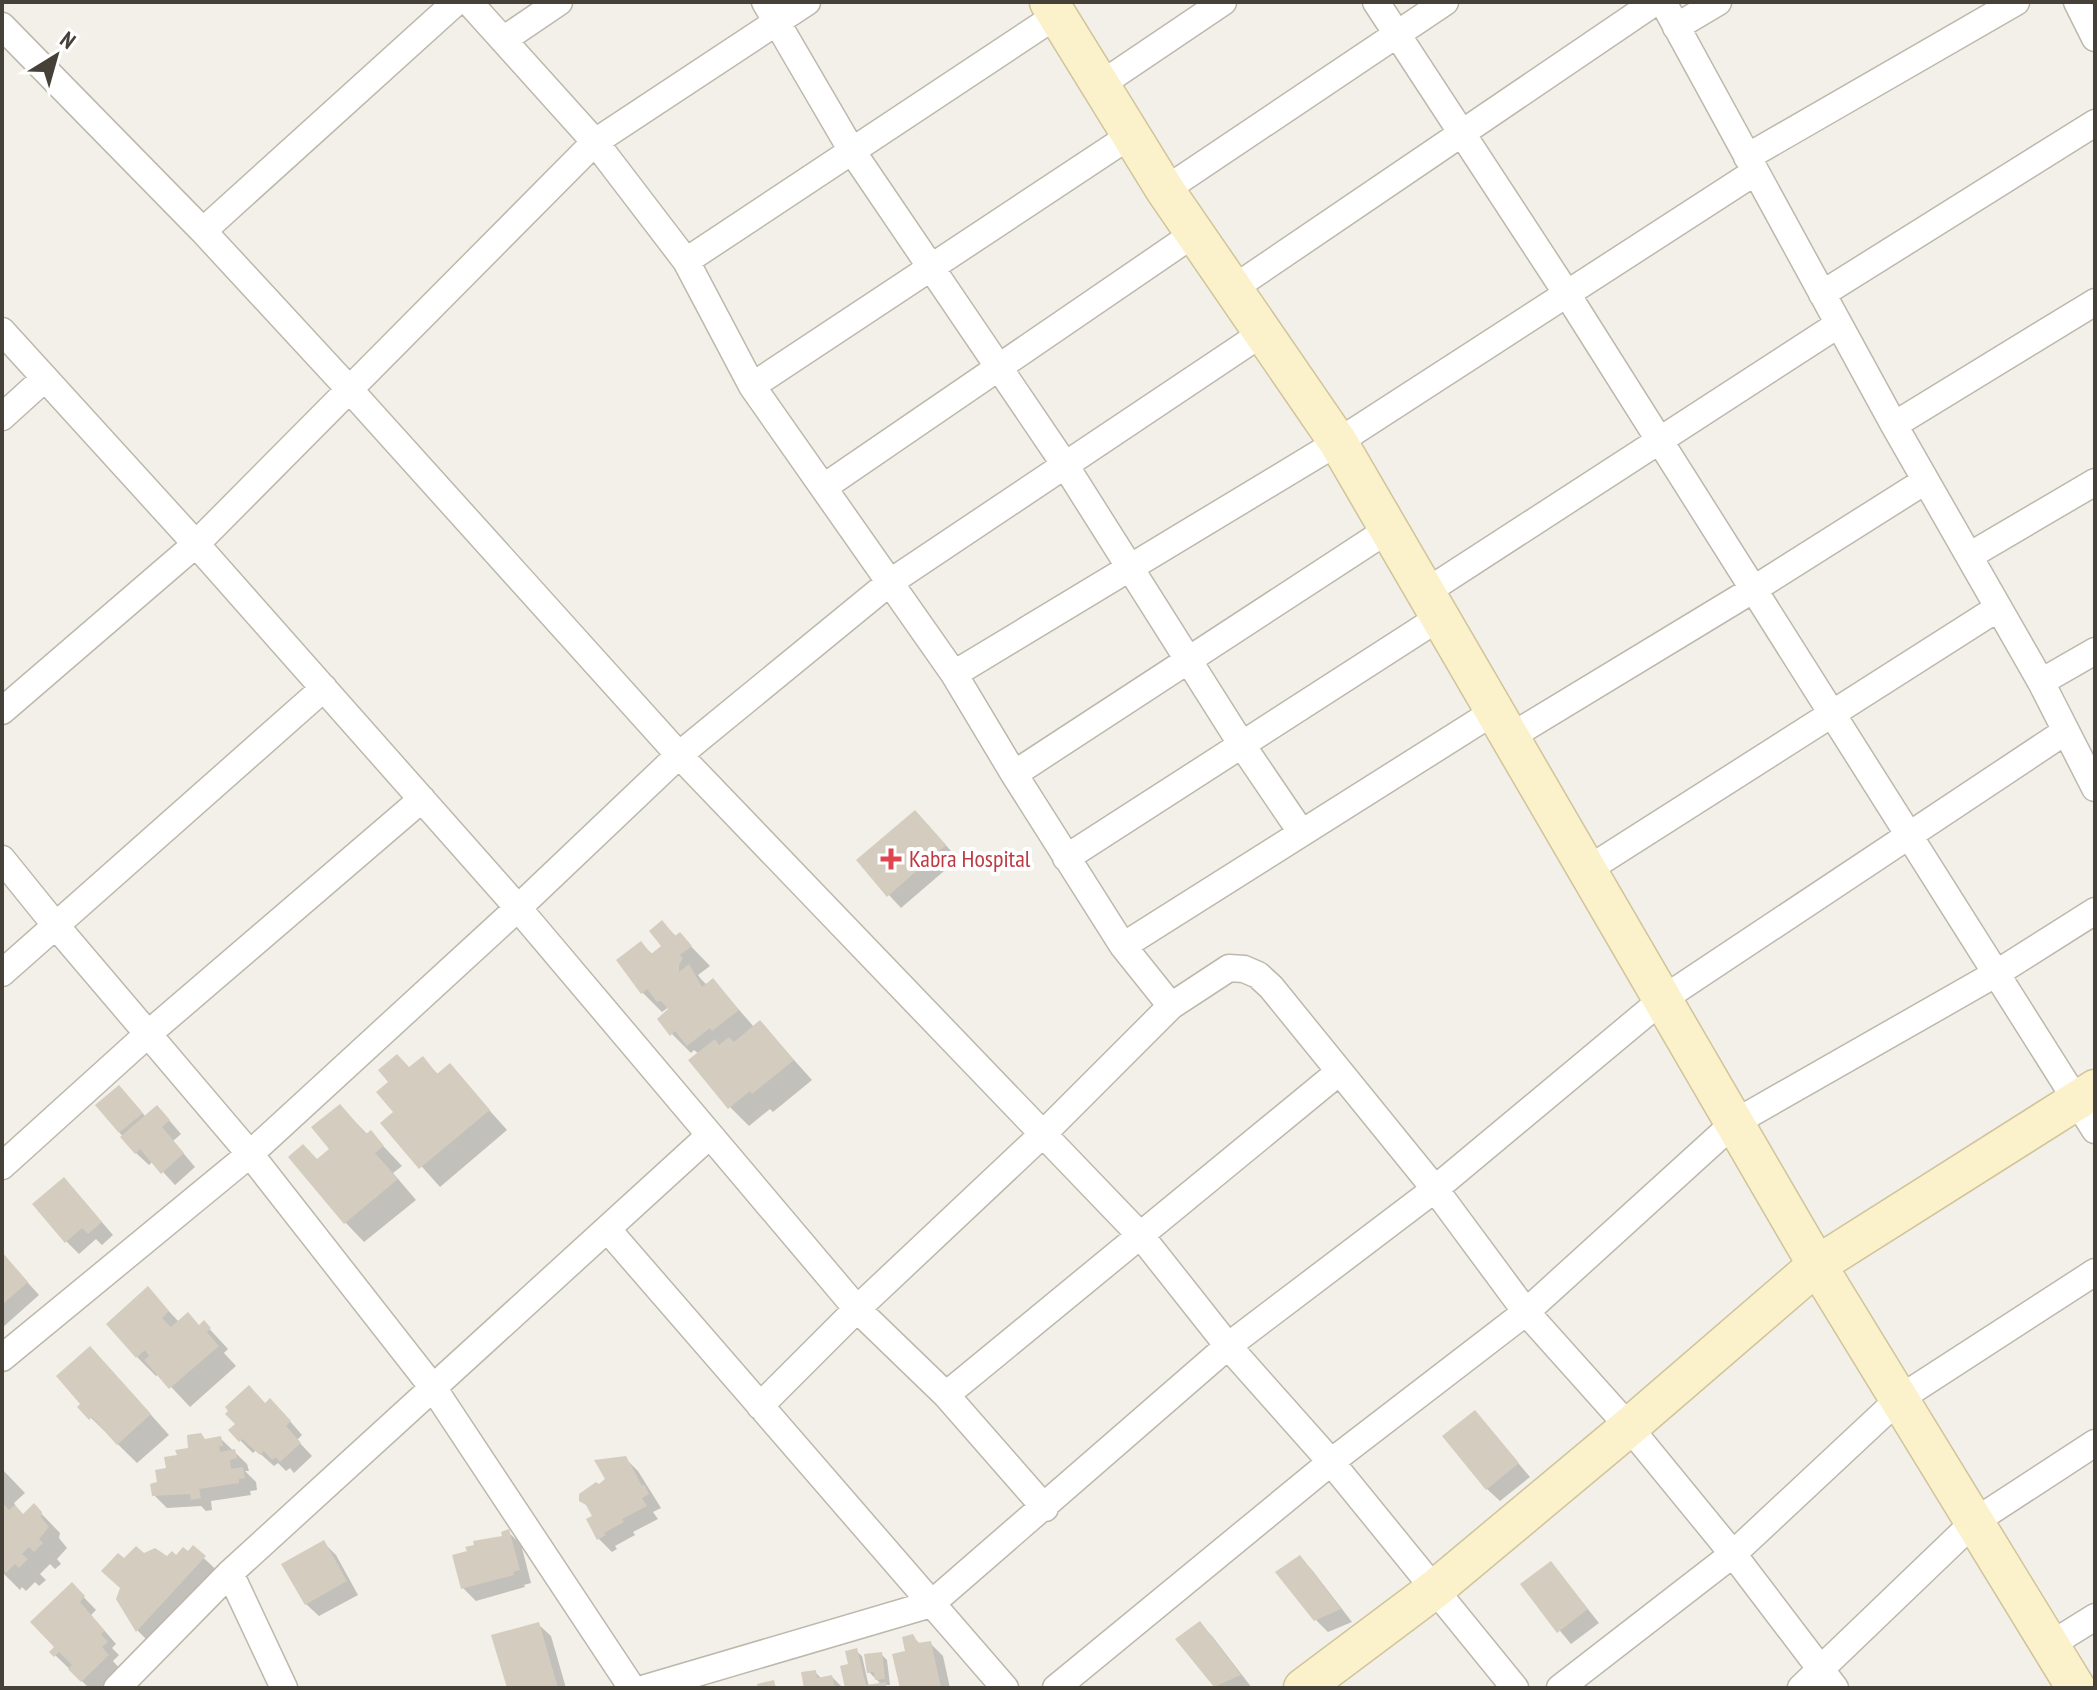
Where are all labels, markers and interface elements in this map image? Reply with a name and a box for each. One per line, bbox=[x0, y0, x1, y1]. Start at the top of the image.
north arrow bbox=[16, 16, 96, 96]
text: N bbox=[55, 25, 81, 55]
place label: Kabra Hospital bbox=[909, 843, 1031, 874]
marker: Kabra Hospital bbox=[880, 848, 902, 870]

